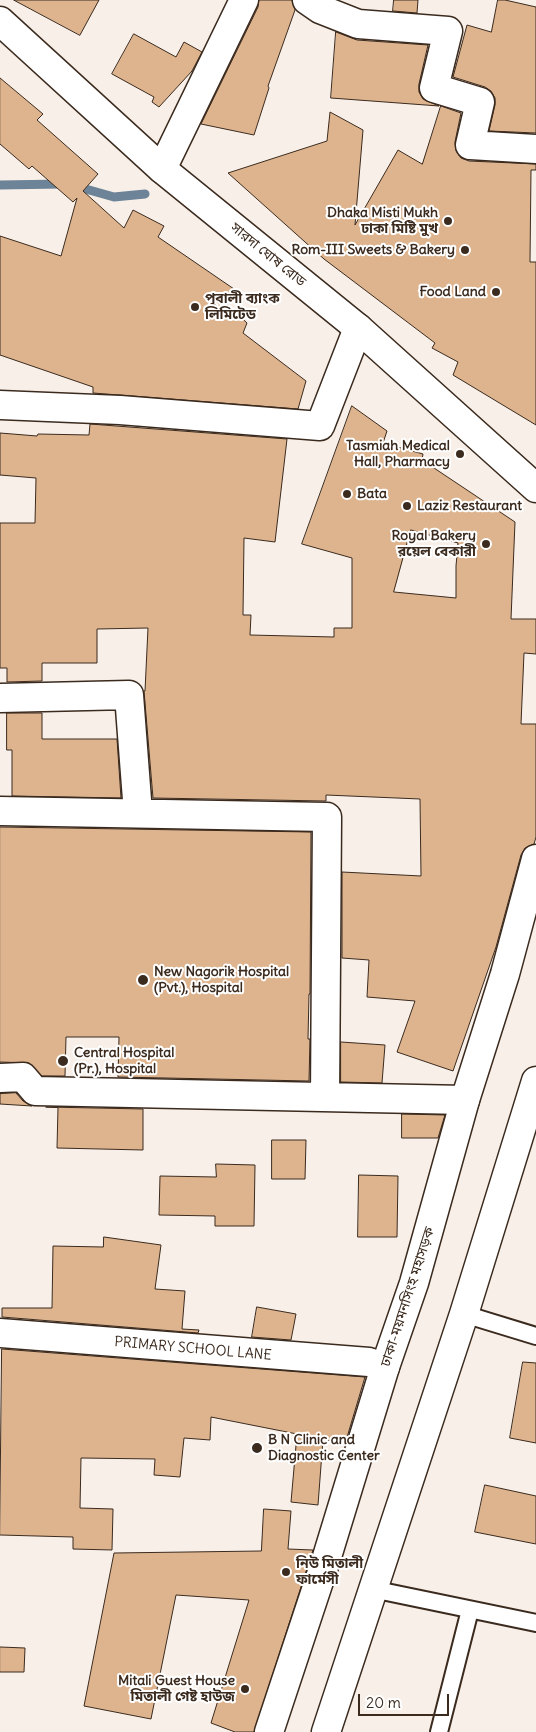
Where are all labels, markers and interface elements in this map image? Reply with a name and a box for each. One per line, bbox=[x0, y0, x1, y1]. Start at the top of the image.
place label: Dhaka Misti Mukh ঢাকা মিষ্টি মুখ bbox=[327, 205, 438, 238]
marker: Dhaka Misti Mukh ঢাকা মিষ্টি মুখ bbox=[442, 215, 454, 227]
street label: সারদা ঘোষ রোড bbox=[227, 219, 309, 291]
place label: Rom-III Sweets & Bakery bbox=[291, 242, 455, 258]
marker: Rom-III Sweets & Bakery bbox=[459, 244, 471, 256]
place label: Food Land bbox=[420, 284, 486, 300]
marker: Food Land bbox=[490, 286, 502, 298]
place label: পূবালী ব্যাংক লিমিটেড bbox=[205, 291, 280, 324]
marker: পূবালী ব্যাংক লিমিটেড bbox=[189, 301, 201, 313]
place label: Tasmiah Medical Hall, Pharmacy bbox=[346, 438, 450, 471]
marker: Tasmiah Medical Hall, Pharmacy bbox=[454, 448, 466, 460]
place label: Bata bbox=[357, 486, 387, 502]
marker: Bata bbox=[341, 488, 353, 500]
place label: Laziz Restaurant bbox=[417, 498, 522, 514]
marker: Laziz Restaurant bbox=[401, 500, 413, 512]
place label: Royal Bakery রয়েল বেকারী bbox=[392, 528, 476, 560]
marker: Royal Bakery রয়েল বেকারী bbox=[480, 538, 492, 550]
place label: New Nagorik Hospital (Pvt.), Hospital bbox=[154, 964, 289, 996]
marker: New Nagorik Hospital (Pvt.), Hospital bbox=[136, 973, 150, 987]
place label: Central Hospital (Pr.), Hospital bbox=[74, 1045, 174, 1078]
marker: Central Hospital (Pr.), Hospital bbox=[56, 1054, 70, 1068]
street label: ঢাকা-ময়মনসিংহ মহাসড়ক bbox=[377, 1225, 439, 1369]
street label: PRIMARY SCHOOL LANE bbox=[114, 1334, 272, 1364]
place label: B N Clinic and Diagnostic Center bbox=[268, 1432, 380, 1464]
marker: B N Clinic and Diagnostic Center bbox=[250, 1441, 264, 1455]
place label: নিউ মিতালী ফার্মেসী bbox=[296, 1556, 363, 1588]
marker: নিউ মিতালী ফার্মেসী bbox=[280, 1566, 292, 1578]
place label: Mitali Guest House মিতালী গেষ্ট হাউজ bbox=[118, 1673, 235, 1705]
marker: Mitali Guest House মিতালী গেষ্ট হাউজ bbox=[239, 1683, 251, 1695]
scale bar bbox=[361, 1684, 452, 1716]
text: 20 m bbox=[366, 1693, 401, 1712]

